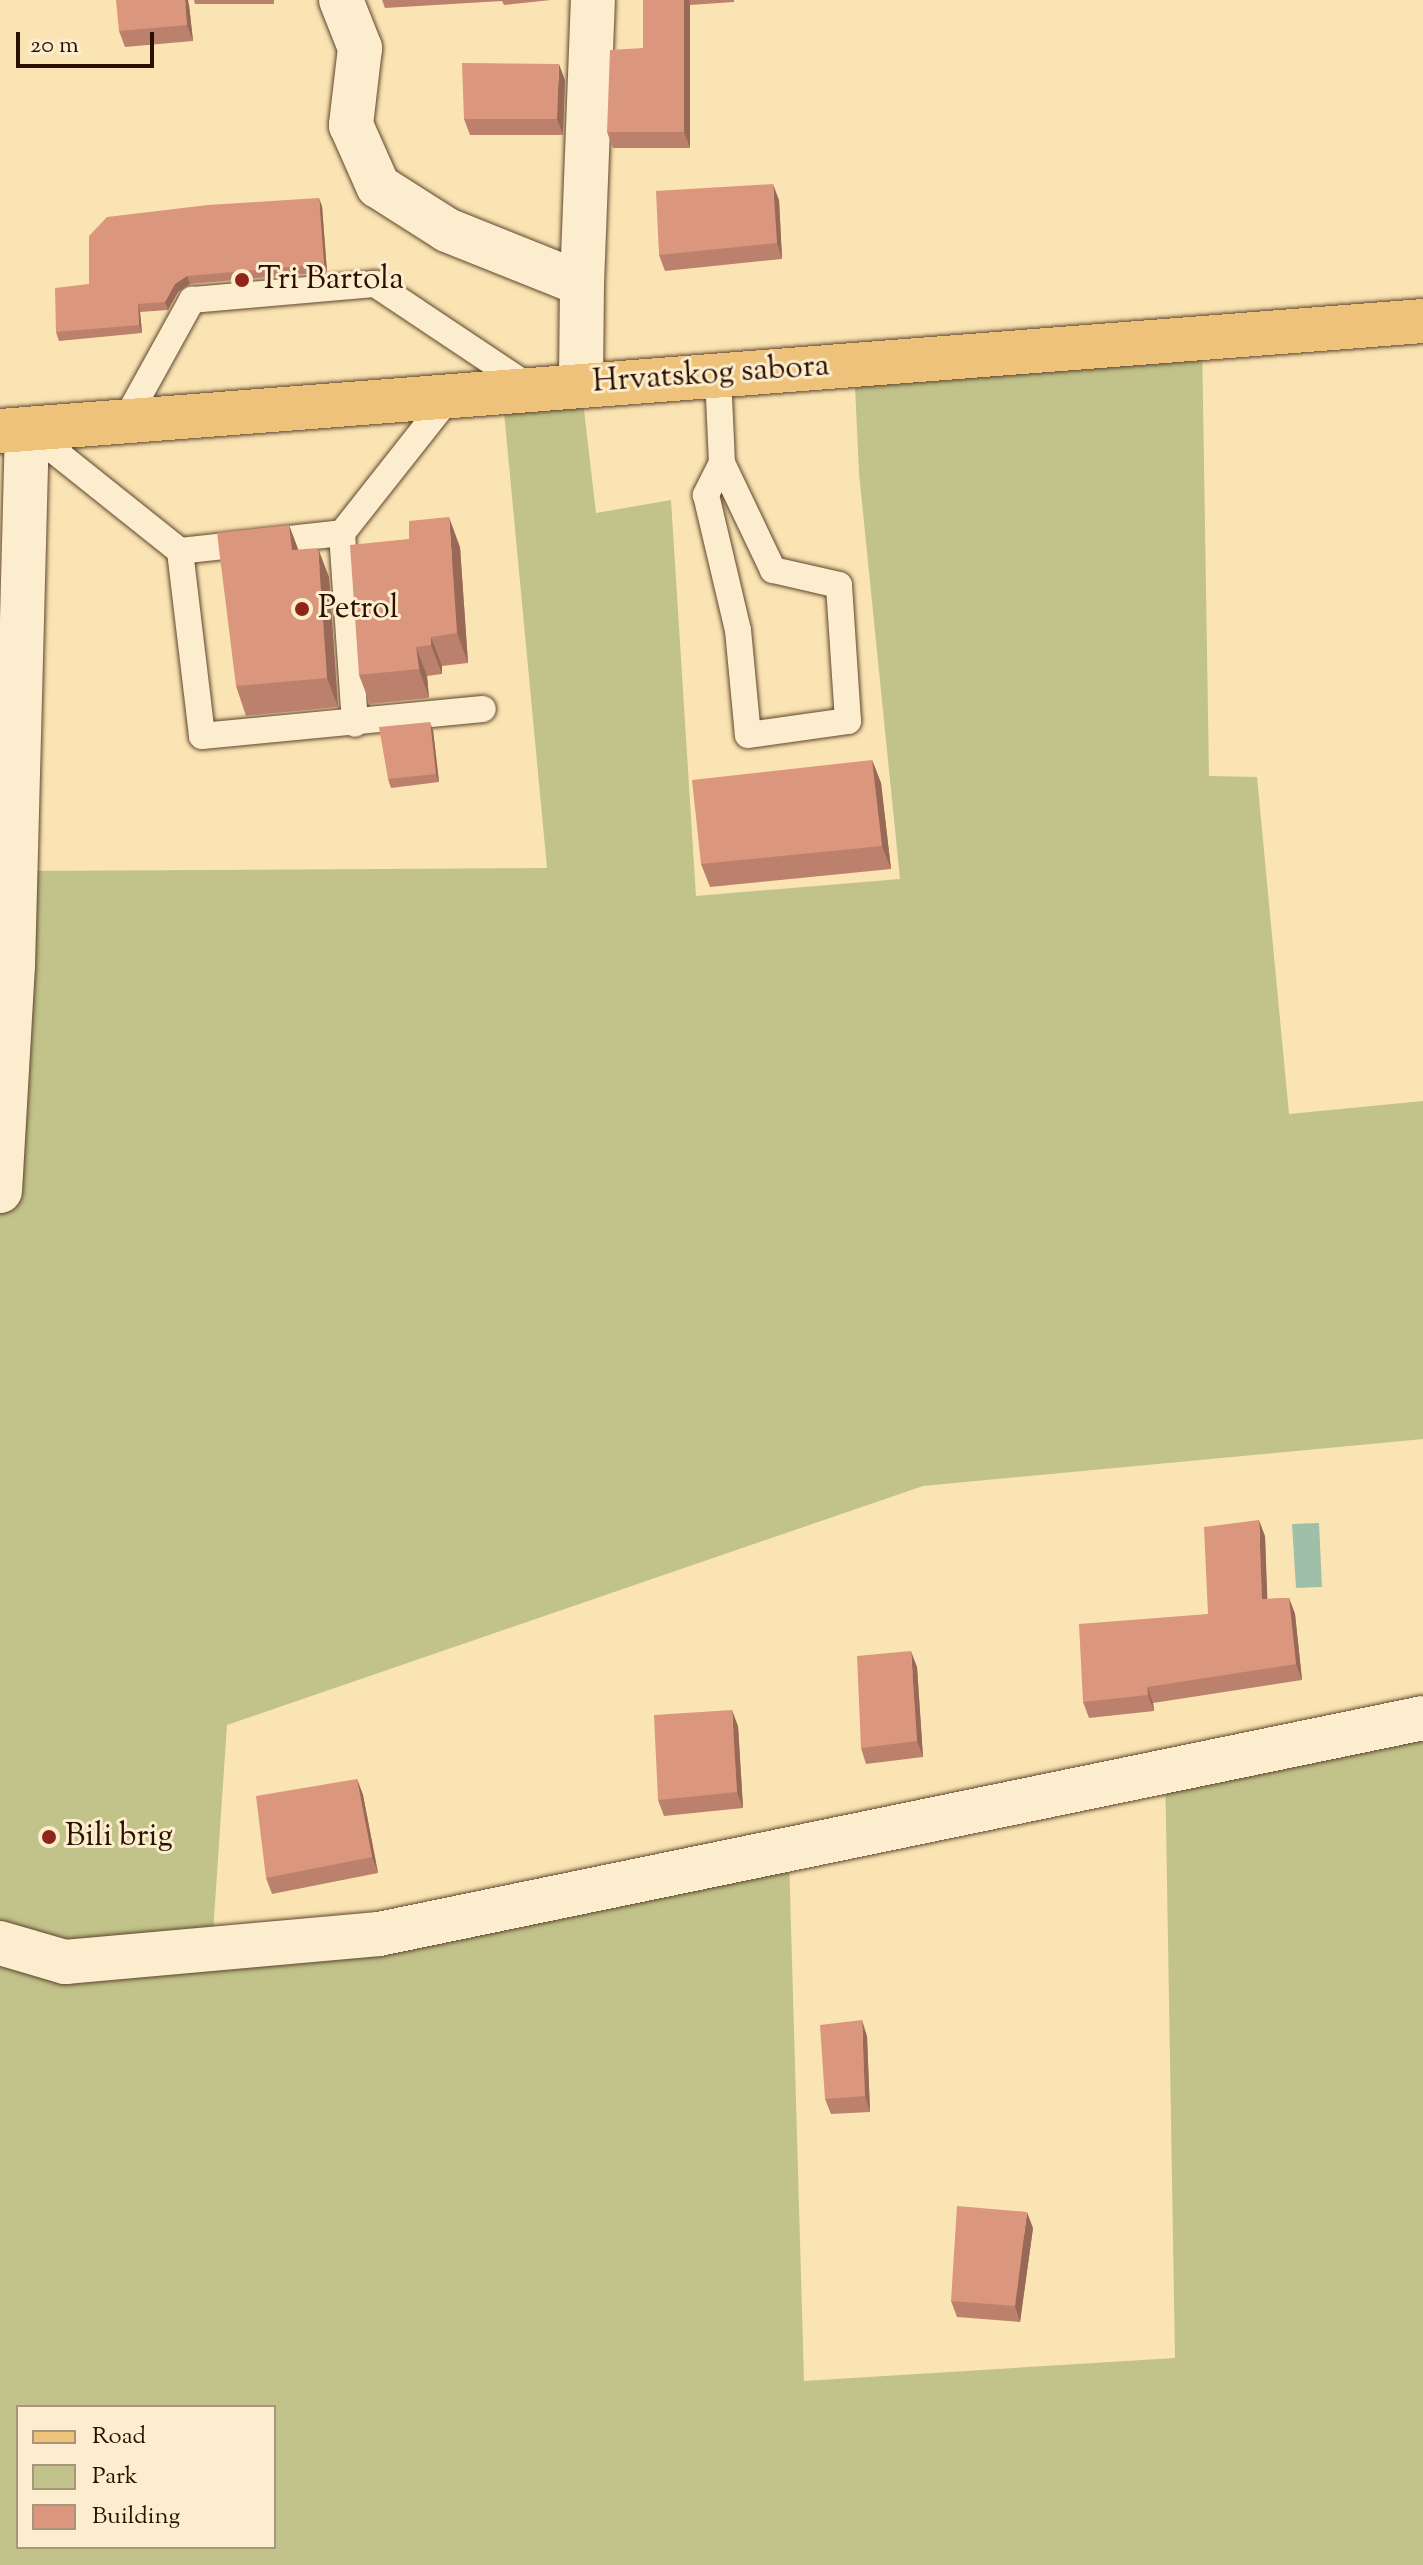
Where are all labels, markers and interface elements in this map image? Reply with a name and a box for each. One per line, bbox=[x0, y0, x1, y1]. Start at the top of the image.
scale bar bbox=[20, 16, 158, 66]
text: 20 m bbox=[30, 29, 79, 63]
place label: Tri Bartola bbox=[258, 261, 404, 299]
marker: Tri Bartola bbox=[233, 271, 251, 289]
street label: Hrvatskog sabora bbox=[591, 348, 831, 402]
place label: Petrol bbox=[318, 590, 399, 628]
marker: Petrol bbox=[293, 600, 311, 618]
place label: Bili brig bbox=[65, 1818, 173, 1856]
marker: Bili brig bbox=[40, 1828, 58, 1846]
legend bbox=[16, 2405, 276, 2549]
text: Road bbox=[92, 2420, 146, 2454]
text: Park bbox=[92, 2460, 138, 2494]
text: Building bbox=[92, 2500, 180, 2534]

